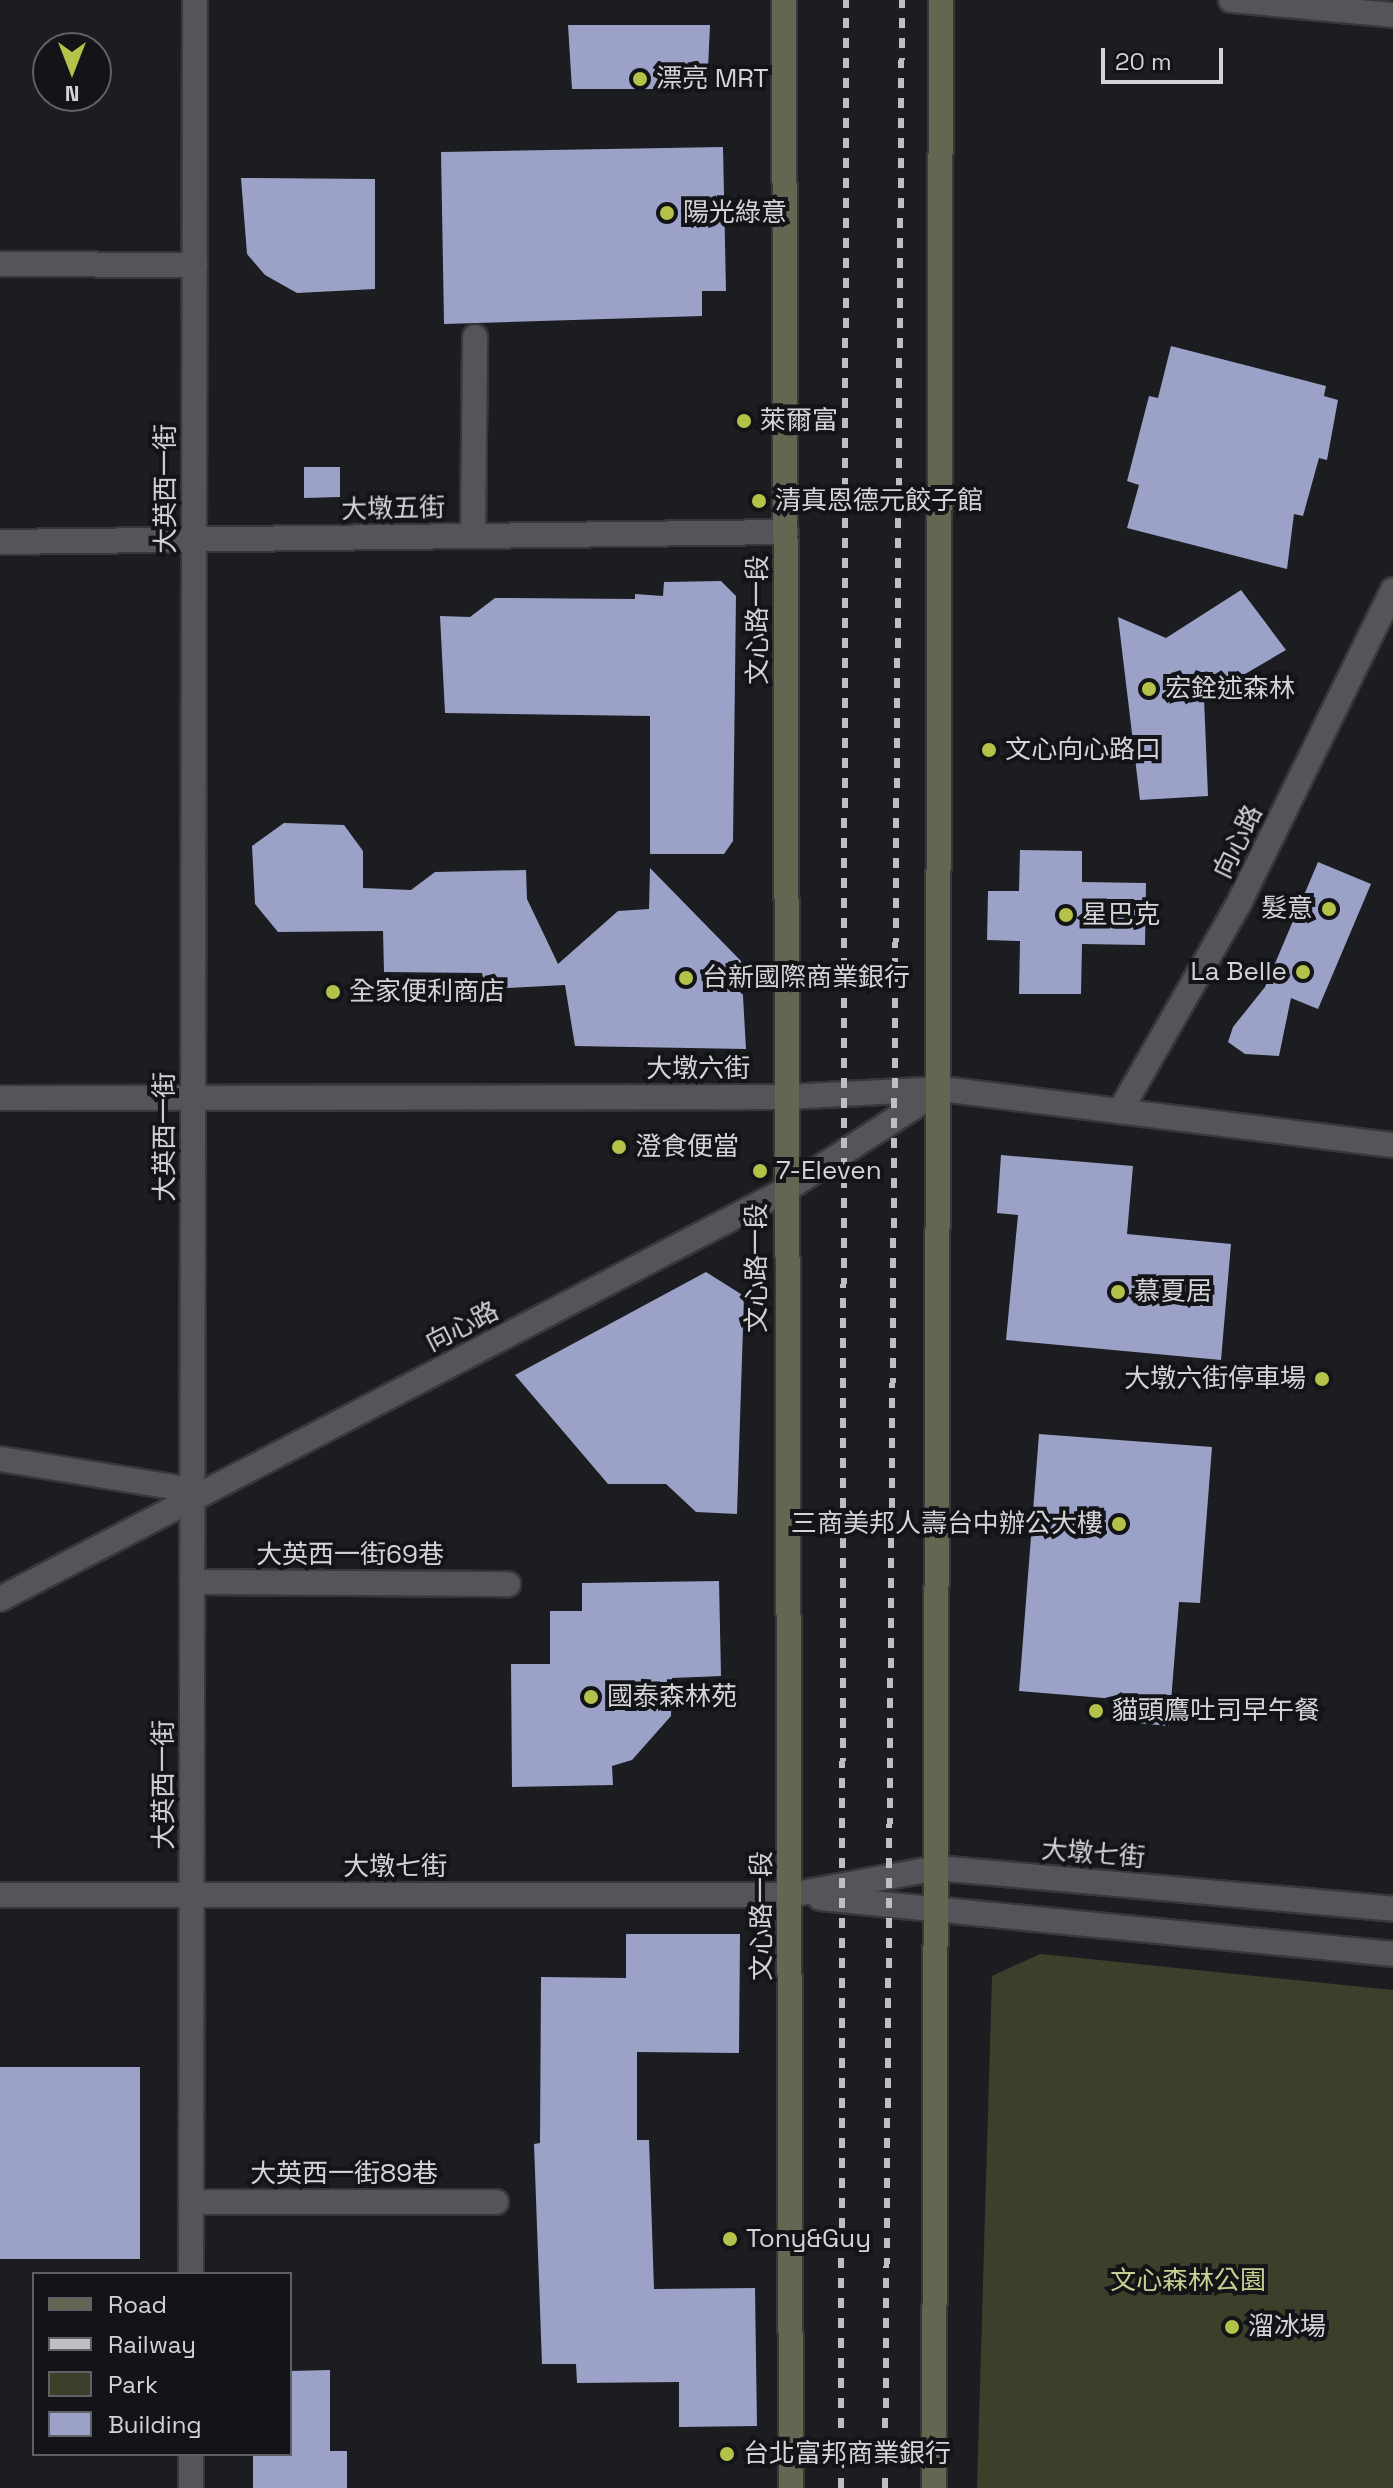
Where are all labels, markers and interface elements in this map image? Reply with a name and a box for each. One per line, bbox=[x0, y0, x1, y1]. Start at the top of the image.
north arrow bbox=[32, 32, 112, 112]
scale bar bbox=[1105, 32, 1227, 82]
text: 20 m bbox=[1115, 46, 1172, 77]
place label: 漂亮 MRT bbox=[656, 63, 769, 95]
marker: 漂亮 MRT bbox=[631, 70, 649, 88]
text: N bbox=[65, 80, 79, 108]
place label: 陽光綠意 bbox=[683, 197, 787, 229]
marker: 陽光綠意 bbox=[658, 204, 676, 222]
place label: 萊爾富 bbox=[760, 405, 838, 437]
marker: 萊爾富 bbox=[735, 412, 753, 430]
street label: 大英西一街 bbox=[150, 424, 182, 554]
place label: 清真恩德元餃子館 bbox=[775, 485, 983, 517]
street label: 大墩五街 bbox=[341, 492, 445, 526]
marker: 清真恩德元餃子館 bbox=[750, 492, 768, 510]
street label: 文心路一段 bbox=[742, 555, 774, 685]
place label: 宏銓述森林 bbox=[1165, 673, 1295, 705]
marker: 宏銓述森林 bbox=[1140, 680, 1158, 698]
place label: 文心向心路口 bbox=[1005, 734, 1161, 766]
marker: 文心向心路口 bbox=[980, 741, 998, 759]
street label: 向心路 bbox=[1207, 800, 1269, 884]
place label: 髮意 bbox=[1261, 893, 1313, 925]
place label: 星巴克 bbox=[1082, 899, 1160, 931]
marker: 髮意 bbox=[1320, 900, 1338, 918]
marker: 星巴克 bbox=[1057, 906, 1075, 924]
place label: La Belle bbox=[1190, 956, 1287, 988]
place label: 台新國際商業銀行 bbox=[702, 962, 910, 994]
marker: La Belle bbox=[1294, 963, 1312, 981]
marker: 台新國際商業銀行 bbox=[677, 969, 695, 987]
place label: 全家便利商店 bbox=[349, 976, 505, 1008]
marker: 全家便利商店 bbox=[324, 983, 342, 1001]
street label: 大墩六街 bbox=[646, 1053, 750, 1085]
street label: 大英西一街 bbox=[149, 1072, 181, 1202]
place label: 澄食便當 bbox=[635, 1131, 739, 1163]
marker: 澄食便當 bbox=[610, 1138, 628, 1156]
place label: 7-Eleven bbox=[776, 1155, 882, 1187]
marker: 7-Eleven bbox=[751, 1162, 769, 1180]
street label: 文心路一段 bbox=[741, 1203, 773, 1333]
place label: 慕夏居 bbox=[1134, 1276, 1212, 1308]
marker: 慕夏居 bbox=[1109, 1283, 1127, 1301]
street label: 向心路 bbox=[420, 1295, 504, 1359]
place label: 大墩六街停車場 bbox=[1124, 1363, 1306, 1395]
marker: 大墩六街停車場 bbox=[1313, 1370, 1331, 1388]
place label: 三商美邦人壽台中辦公大樓 bbox=[791, 1508, 1103, 1540]
marker: 三商美邦人壽台中辦公大樓 bbox=[1110, 1515, 1128, 1533]
street label: 大英西一街69巷 bbox=[256, 1539, 444, 1571]
place label: 國泰森林苑 bbox=[607, 1681, 737, 1713]
marker: 國泰森林苑 bbox=[582, 1688, 600, 1706]
place label: 貓頭鷹吐司早午餐 bbox=[1112, 1695, 1320, 1727]
marker: 貓頭鷹吐司早午餐 bbox=[1087, 1702, 1105, 1720]
street label: 大英西一街 bbox=[148, 1720, 180, 1850]
street label: 大墩七街 bbox=[1040, 1834, 1146, 1874]
street label: 大墩七街 bbox=[343, 1851, 447, 1883]
street label: 文心路一段 bbox=[746, 1851, 778, 1981]
street label: 大英西一街89巷 bbox=[250, 2158, 438, 2190]
place label: Tony&Guy bbox=[746, 2223, 871, 2255]
marker: Tony&Guy bbox=[721, 2230, 739, 2248]
park label: 文心森林公園 bbox=[1110, 2265, 1266, 2297]
legend bbox=[32, 2272, 292, 2456]
text: Road bbox=[108, 2289, 167, 2320]
place label: 溜冰場 bbox=[1248, 2311, 1326, 2343]
marker: 溜冰場 bbox=[1223, 2318, 1241, 2336]
text: Railway bbox=[108, 2329, 196, 2360]
text: Park bbox=[108, 2369, 158, 2400]
text: Building bbox=[108, 2409, 202, 2440]
place label: 台北富邦商業銀行 bbox=[743, 2438, 951, 2470]
marker: 台北富邦商業銀行 bbox=[718, 2445, 736, 2463]

